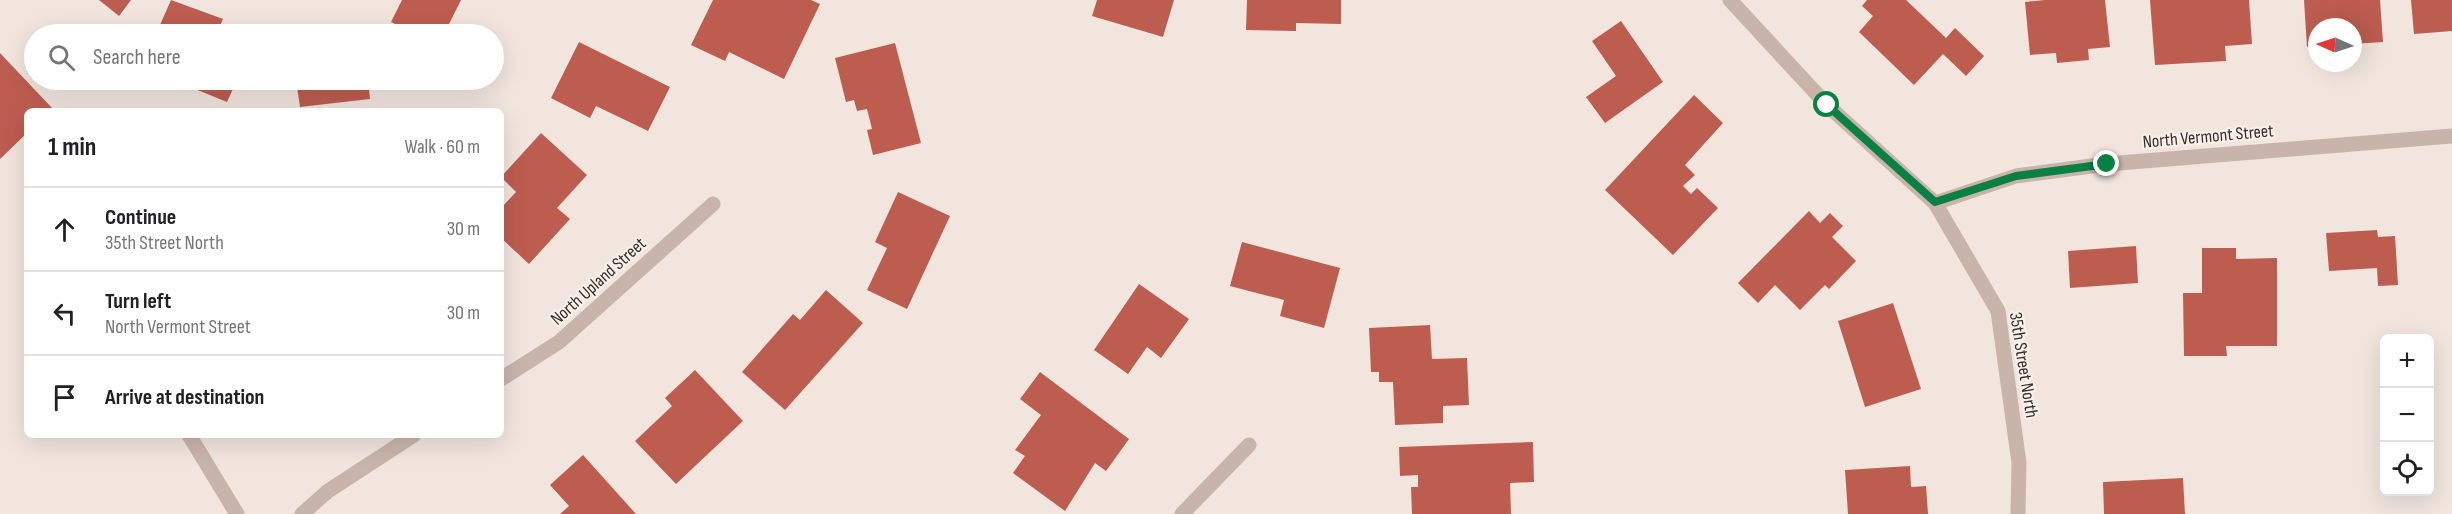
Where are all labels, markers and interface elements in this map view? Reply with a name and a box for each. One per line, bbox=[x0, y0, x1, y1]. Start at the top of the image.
north arrow bbox=[2308, 18, 2362, 72]
search box bbox=[24, 24, 504, 90]
icon: search bbox=[45, 41, 78, 74]
text: Search here bbox=[93, 44, 180, 71]
route start bbox=[1813, 91, 1839, 117]
street label: North Vermont Street bbox=[2142, 120, 2275, 153]
text: 1 min bbox=[48, 132, 96, 163]
text: Walk · 60 m bbox=[404, 135, 480, 159]
route end bbox=[2093, 150, 2119, 176]
text: Continue bbox=[105, 204, 176, 231]
icon: ahead bbox=[48, 213, 81, 246]
text: 30 m bbox=[447, 217, 480, 241]
text: 35th Street North bbox=[105, 231, 224, 255]
street label: North Upland Street bbox=[546, 233, 651, 330]
text: Turn left bbox=[105, 288, 171, 315]
icon: left bbox=[48, 297, 81, 330]
text: 30 m bbox=[447, 301, 480, 325]
street label: 35th Street North bbox=[2005, 311, 2042, 420]
text: North Vermont Street bbox=[105, 315, 251, 339]
map controls bbox=[2380, 334, 2434, 496]
button: + bbox=[2380, 334, 2434, 388]
icon: arrive bbox=[48, 381, 81, 414]
text: Arrive at destination bbox=[105, 384, 264, 411]
button: − bbox=[2380, 388, 2434, 442]
button: locate bbox=[2380, 442, 2434, 496]

